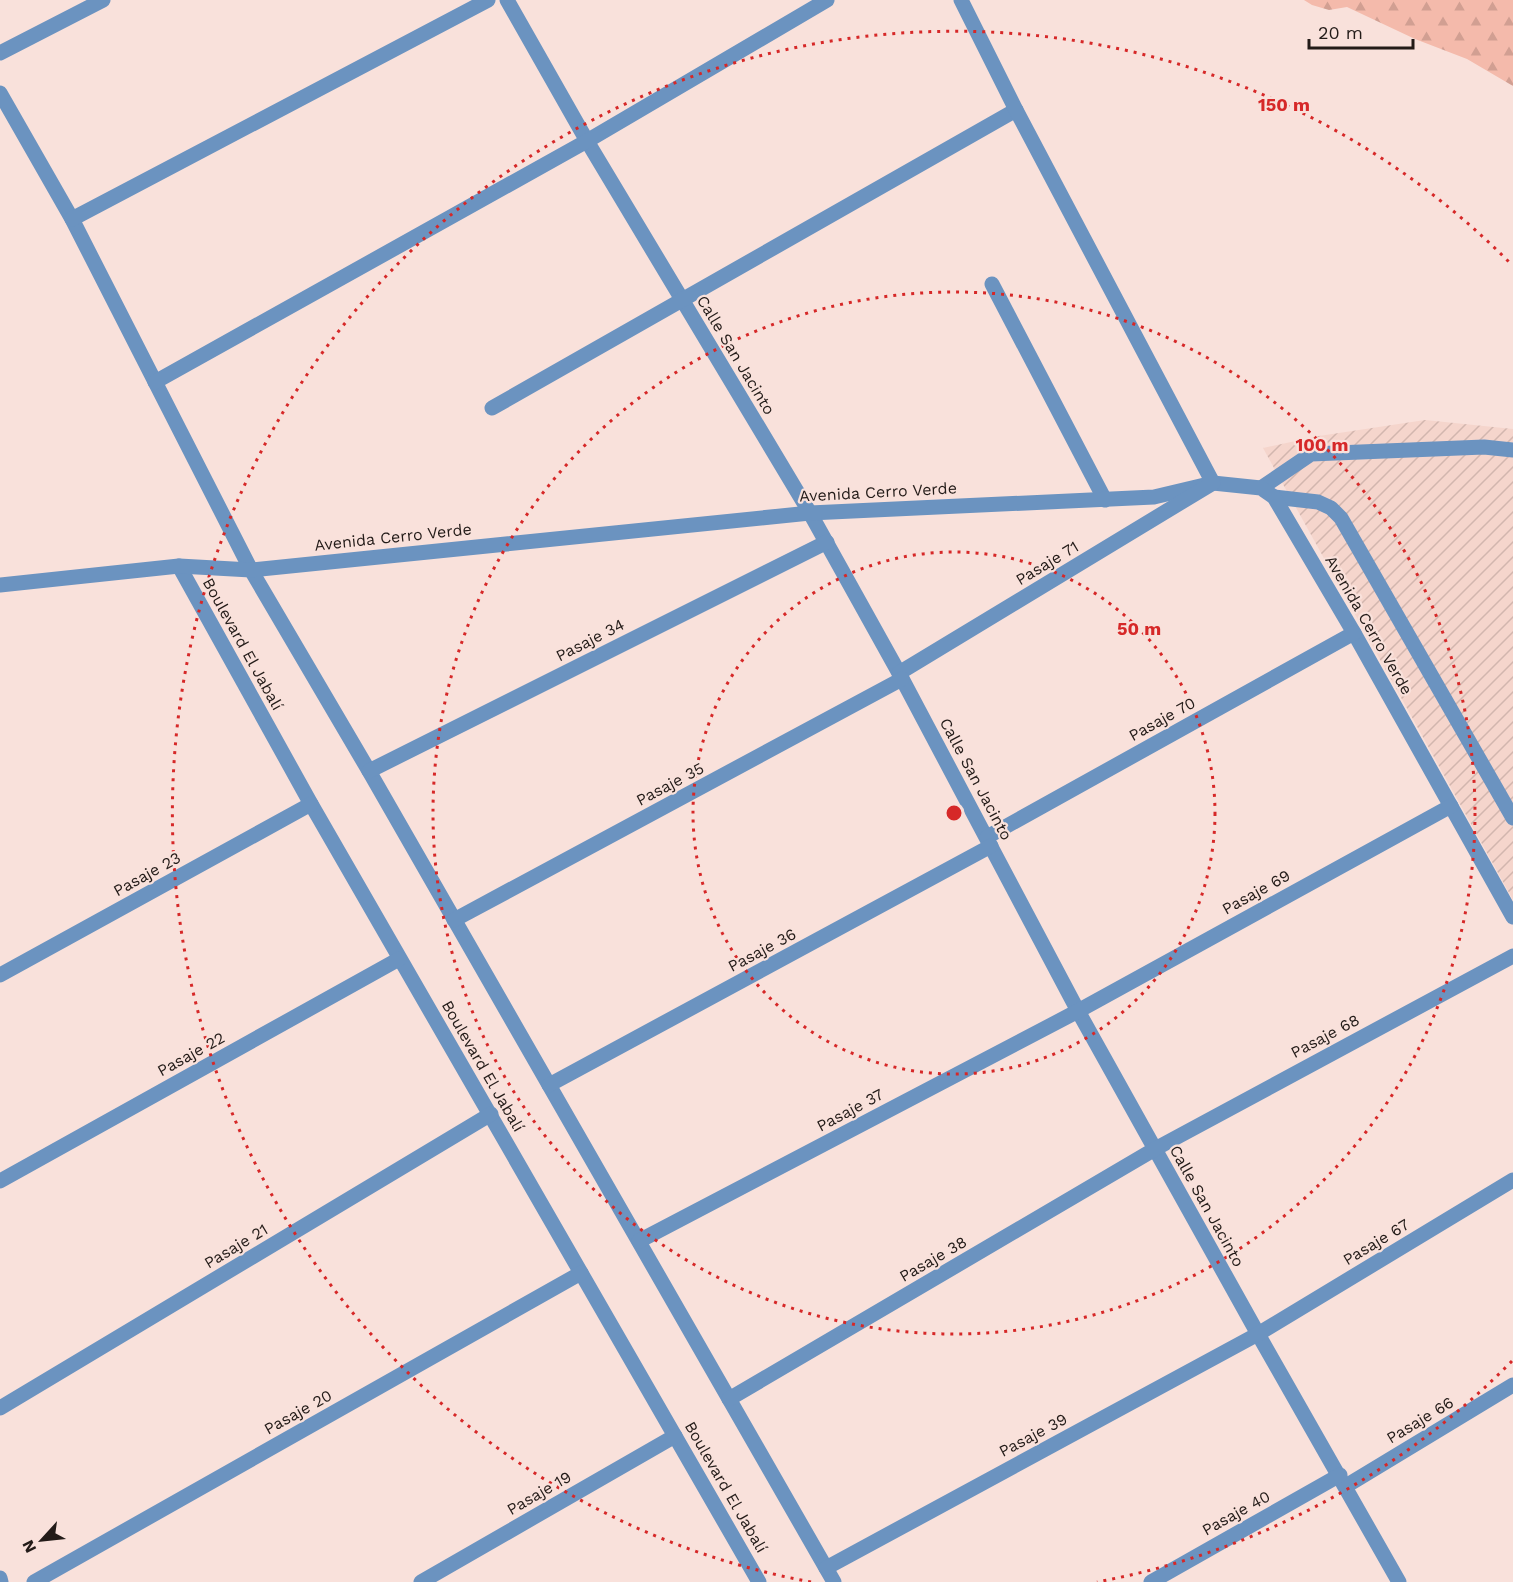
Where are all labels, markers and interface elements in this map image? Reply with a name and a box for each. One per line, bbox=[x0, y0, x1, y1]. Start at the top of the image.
scale bar bbox=[1309, 12, 1412, 50]
text: 20 m bbox=[1318, 22, 1363, 43]
text: 150 m bbox=[1258, 94, 1310, 115]
street label: Calle San Jacinto bbox=[693, 292, 779, 418]
text: 100 m bbox=[1295, 434, 1349, 455]
street label: Avenida Cerro Verde bbox=[799, 478, 957, 506]
street label: Avenida Cerro Verde bbox=[314, 519, 472, 555]
street label: Pasaje 71 bbox=[1012, 537, 1082, 589]
street label: Avenida Cerro Verde bbox=[1321, 552, 1417, 698]
street label: Boulevard El Jabalí bbox=[199, 574, 287, 714]
street label: Pasaje 34 bbox=[553, 615, 628, 665]
text: 50 m bbox=[1117, 618, 1161, 639]
street label: Pasaje 70 bbox=[1125, 693, 1199, 745]
street label: Calle San Jacinto bbox=[936, 715, 1016, 843]
street label: Pasaje 35 bbox=[633, 758, 707, 810]
centre of rings bbox=[944, 803, 964, 823]
street label: Pasaje 23 bbox=[110, 848, 184, 900]
street label: Pasaje 69 bbox=[1219, 866, 1293, 918]
street label: Pasaje 36 bbox=[725, 924, 799, 976]
street label: Boulevard El Jabalí bbox=[438, 997, 528, 1135]
street label: Pasaje 68 bbox=[1287, 1010, 1363, 1062]
street label: Pasaje 22 bbox=[154, 1028, 228, 1080]
street label: Pasaje 37 bbox=[813, 1084, 887, 1136]
street label: Calle San Jacinto bbox=[1166, 1142, 1248, 1270]
street label: Pasaje 67 bbox=[1339, 1215, 1413, 1269]
street label: Pasaje 21 bbox=[201, 1220, 271, 1272]
street label: Pasaje 38 bbox=[896, 1232, 970, 1286]
street label: Pasaje 20 bbox=[261, 1386, 335, 1438]
street label: Pasaje 66 bbox=[1383, 1393, 1457, 1447]
street label: Pasaje 39 bbox=[996, 1409, 1070, 1461]
street label: Boulevard El Jabalí bbox=[681, 1418, 771, 1556]
street label: Pasaje 19 bbox=[503, 1467, 575, 1519]
street label: Pasaje 40 bbox=[1199, 1487, 1273, 1539]
north arrow bbox=[12, 1510, 72, 1570]
text: N bbox=[18, 1537, 40, 1556]

